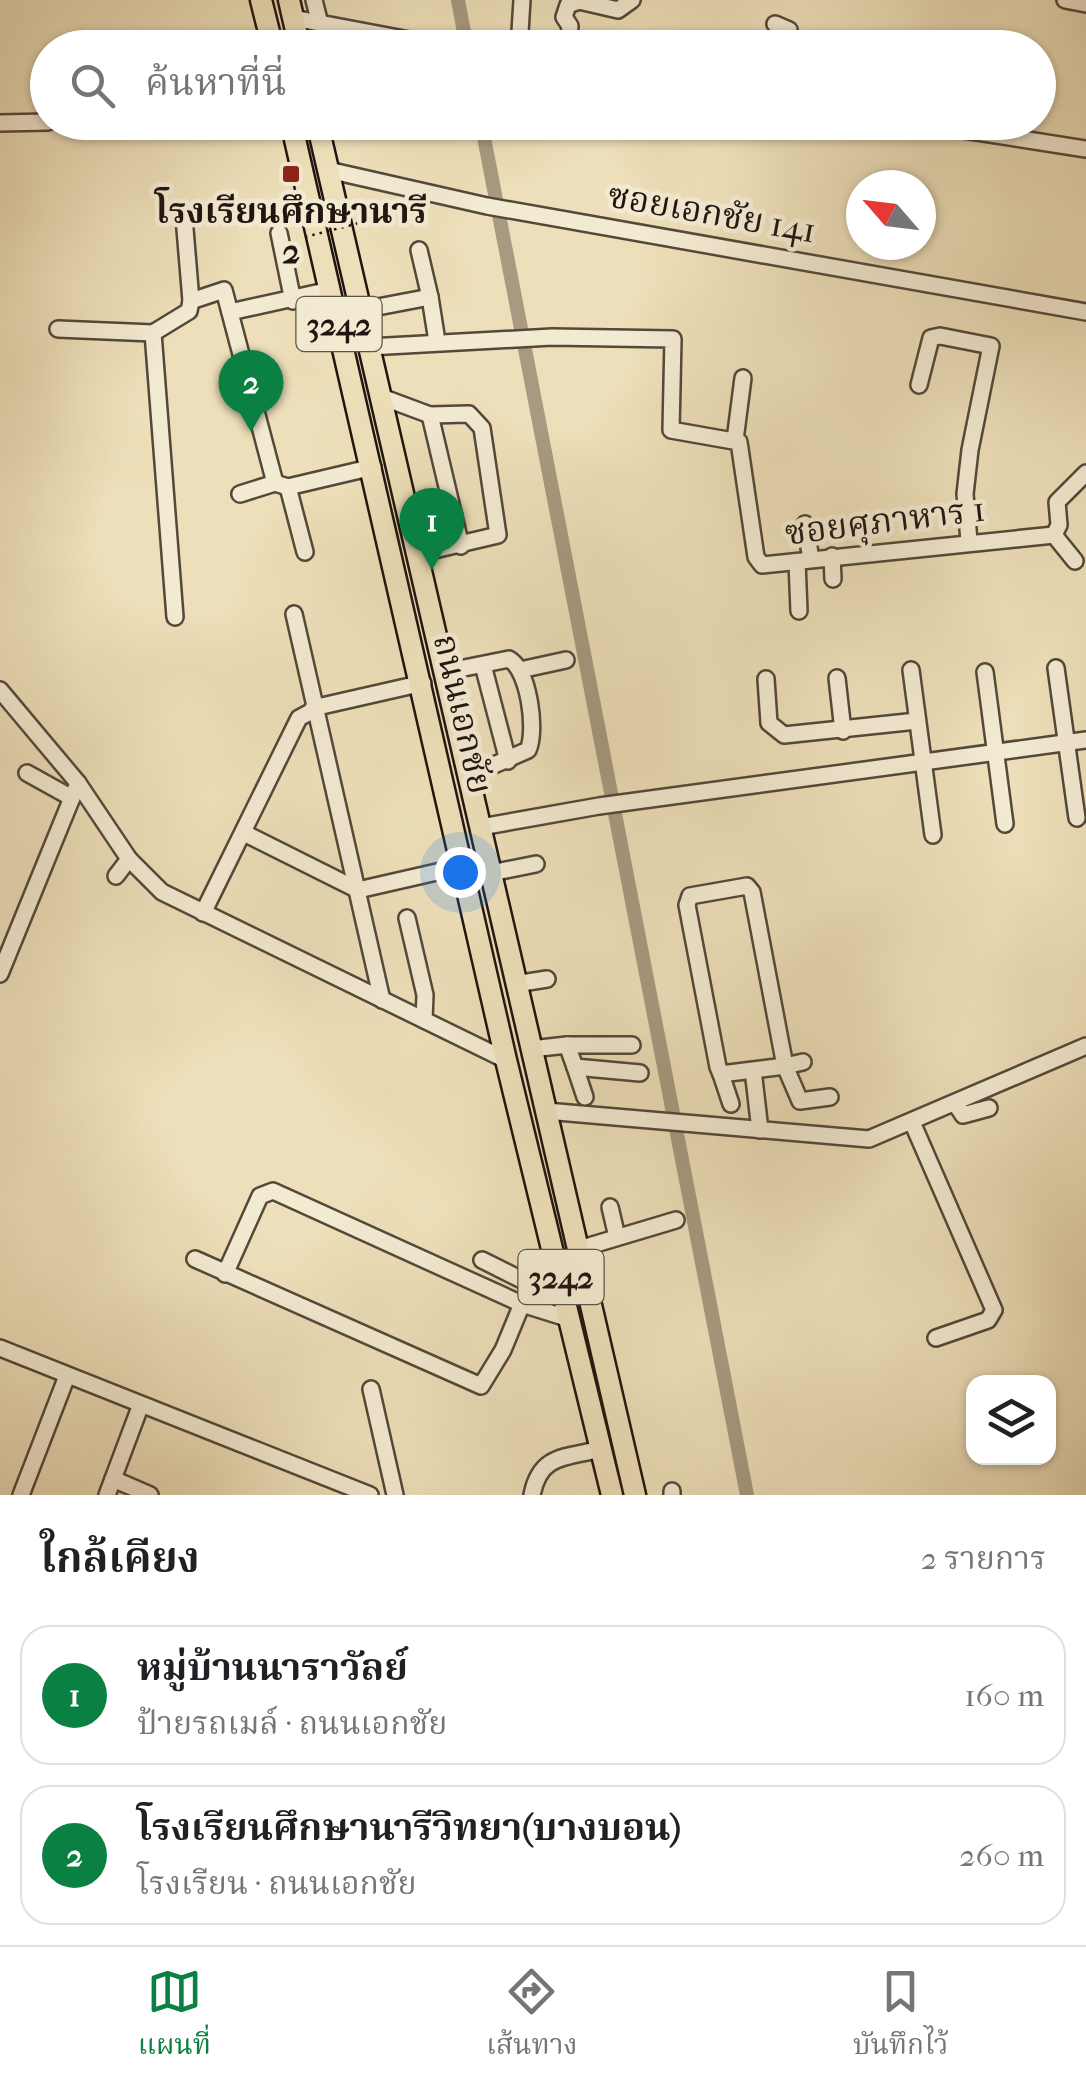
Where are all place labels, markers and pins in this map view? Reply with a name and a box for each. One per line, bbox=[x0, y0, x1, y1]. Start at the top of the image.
marker: โรงเรียนศึกษานารี 2 bbox=[280, 163, 302, 185]
place label: โรงเรียนศึกษานารี 2 bbox=[153, 187, 427, 272]
pin: 2 bbox=[218, 350, 284, 432]
pin: 1 bbox=[400, 488, 464, 570]

